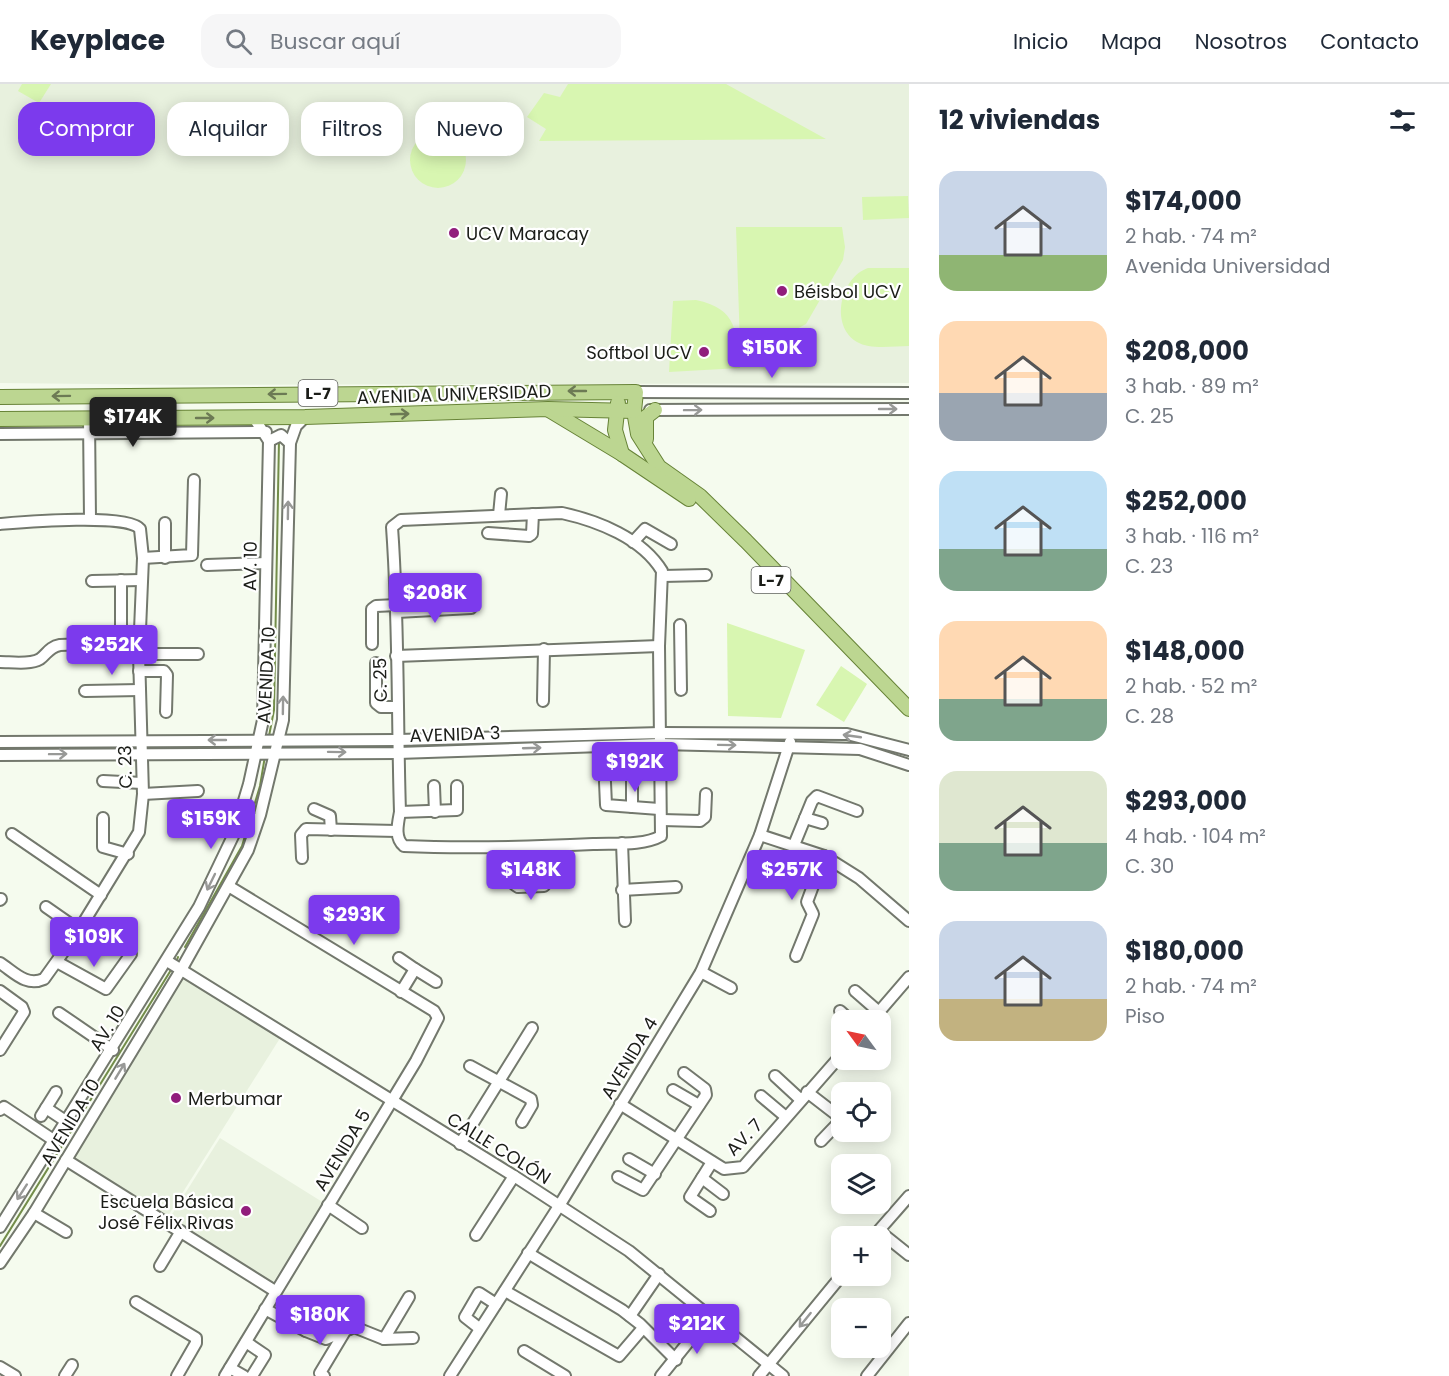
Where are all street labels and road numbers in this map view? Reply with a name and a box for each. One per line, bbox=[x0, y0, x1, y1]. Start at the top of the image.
street label: AVENIDA UNIVERSIDAD bbox=[356, 378, 552, 410]
road number: L-7 bbox=[298, 380, 338, 406]
street label: AV. 10 bbox=[237, 541, 263, 591]
road number: L-7 bbox=[752, 567, 790, 593]
street label: AVENIDA 10 bbox=[251, 626, 281, 724]
street label: C. 25 bbox=[367, 658, 393, 702]
street label: AVENIDA 3 bbox=[409, 720, 501, 748]
street label: C. 23 bbox=[112, 745, 138, 789]
street label: AV. 10 bbox=[83, 1000, 131, 1056]
street label: AVENIDA 4 bbox=[595, 1012, 663, 1104]
street label: AVENIDA 10 bbox=[34, 1074, 106, 1170]
street label: AVENIDA 5 bbox=[308, 1104, 376, 1196]
street label: CALLE COLÓN bbox=[442, 1106, 556, 1190]
street label: AV. 7 bbox=[720, 1113, 768, 1161]

